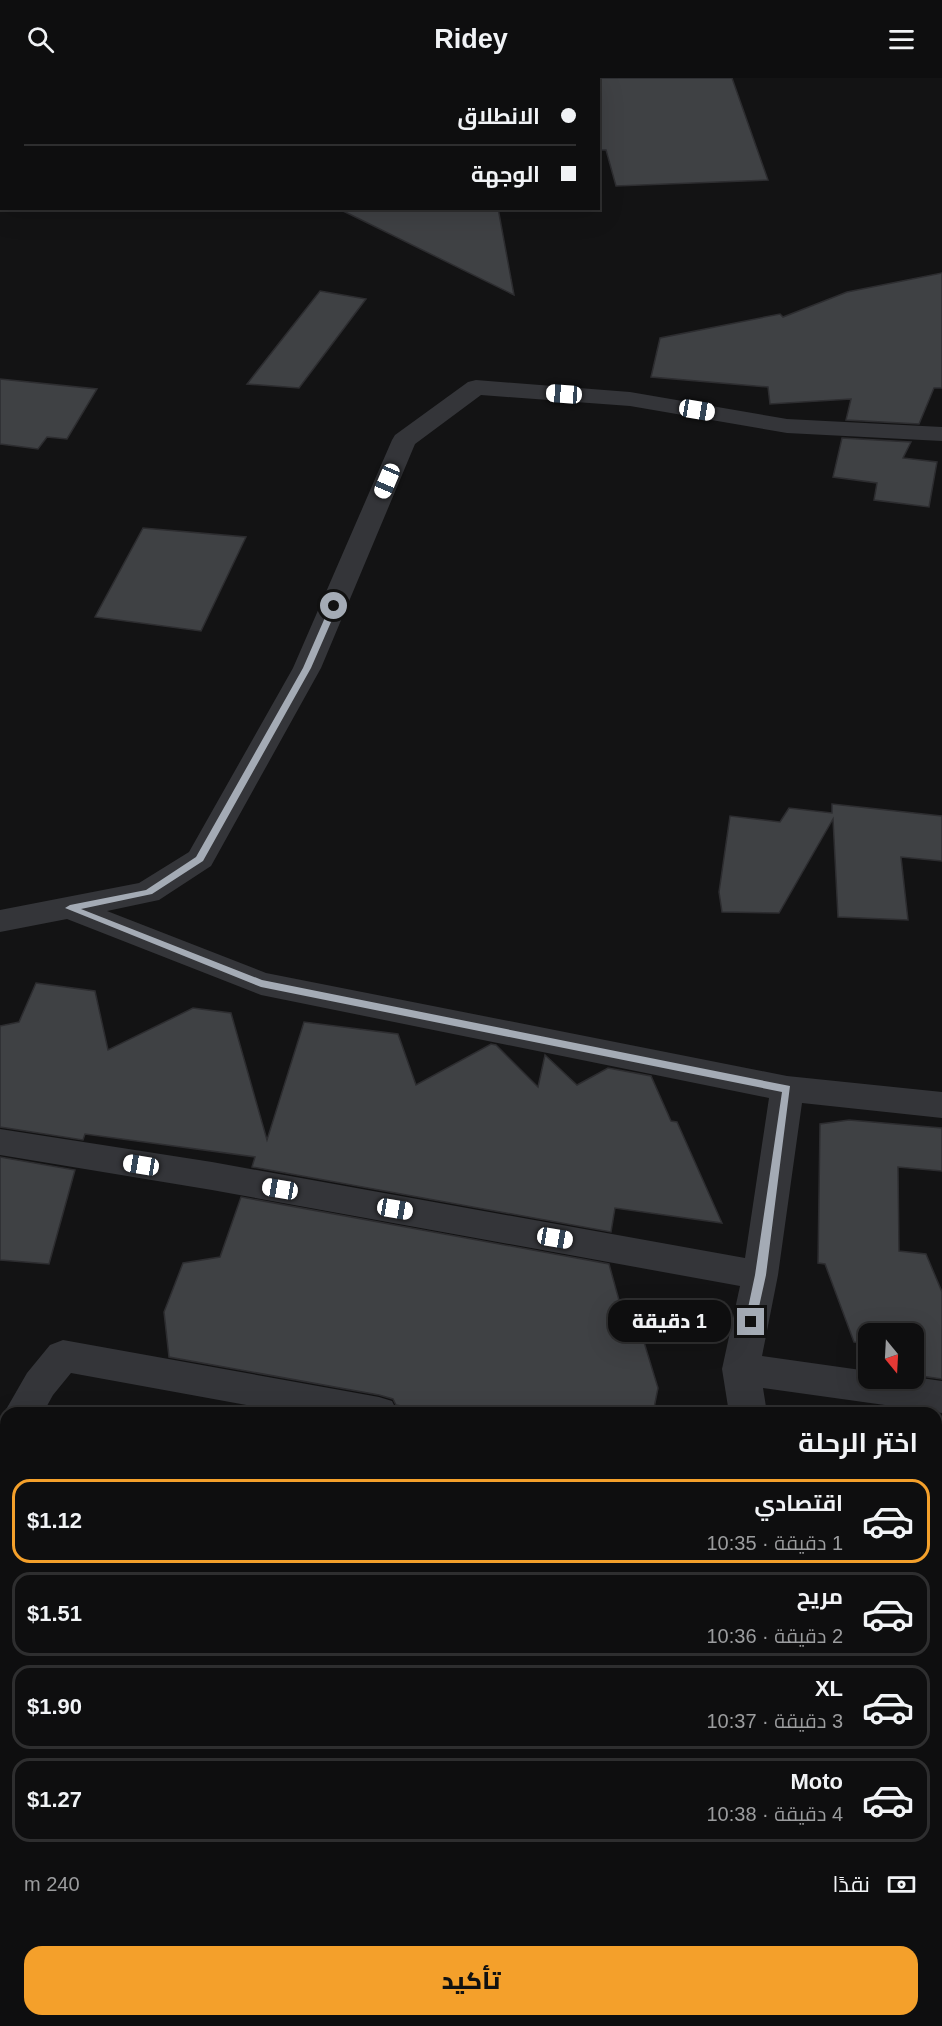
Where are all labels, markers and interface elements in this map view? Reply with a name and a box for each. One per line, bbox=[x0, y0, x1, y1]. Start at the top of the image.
icon: search bbox=[24, 23, 57, 56]
icon: menu bbox=[885, 23, 918, 56]
text: Ridey bbox=[434, 24, 508, 54]
text: الانطلاق bbox=[457, 104, 540, 129]
text: الوجهة bbox=[471, 162, 540, 187]
car bbox=[545, 384, 583, 404]
car bbox=[678, 398, 716, 422]
car bbox=[372, 461, 402, 501]
route start bbox=[320, 592, 347, 619]
car bbox=[122, 1153, 160, 1177]
car bbox=[261, 1177, 299, 1201]
car bbox=[376, 1197, 414, 1221]
car bbox=[536, 1226, 574, 1250]
callout: 1 دقيقة bbox=[607, 1301, 730, 1343]
route end bbox=[737, 1308, 764, 1335]
text: 1 دقيقة bbox=[632, 1310, 707, 1332]
north arrow bbox=[858, 1323, 924, 1389]
map controls bbox=[858, 1323, 924, 1389]
text: اختر الرحلة bbox=[798, 1428, 918, 1458]
text: اقتصادي bbox=[754, 1491, 843, 1516]
icon: car bbox=[861, 1494, 915, 1548]
text: $1.12 bbox=[27, 1508, 82, 1533]
text: 1 دقيقة · 10:35 bbox=[706, 1532, 843, 1554]
text: مريح bbox=[797, 1584, 843, 1609]
icon: car bbox=[861, 1587, 915, 1641]
text: $1.51 bbox=[27, 1601, 82, 1626]
text: 2 دقيقة · 10:36 bbox=[706, 1625, 843, 1647]
text: XL bbox=[815, 1676, 843, 1701]
icon: car bbox=[861, 1680, 915, 1734]
text: $1.90 bbox=[27, 1694, 82, 1719]
text: 3 دقيقة · 10:37 bbox=[706, 1710, 843, 1732]
text: Moto bbox=[790, 1769, 843, 1794]
icon: car bbox=[861, 1773, 915, 1827]
text: $1.27 bbox=[27, 1787, 82, 1812]
text: 4 دقيقة · 10:38 bbox=[706, 1803, 843, 1825]
icon: cash bbox=[885, 1868, 918, 1901]
text: نقدًا bbox=[832, 1872, 870, 1897]
text: 240 m bbox=[24, 1873, 80, 1895]
button: تأكيد bbox=[24, 1946, 918, 2015]

